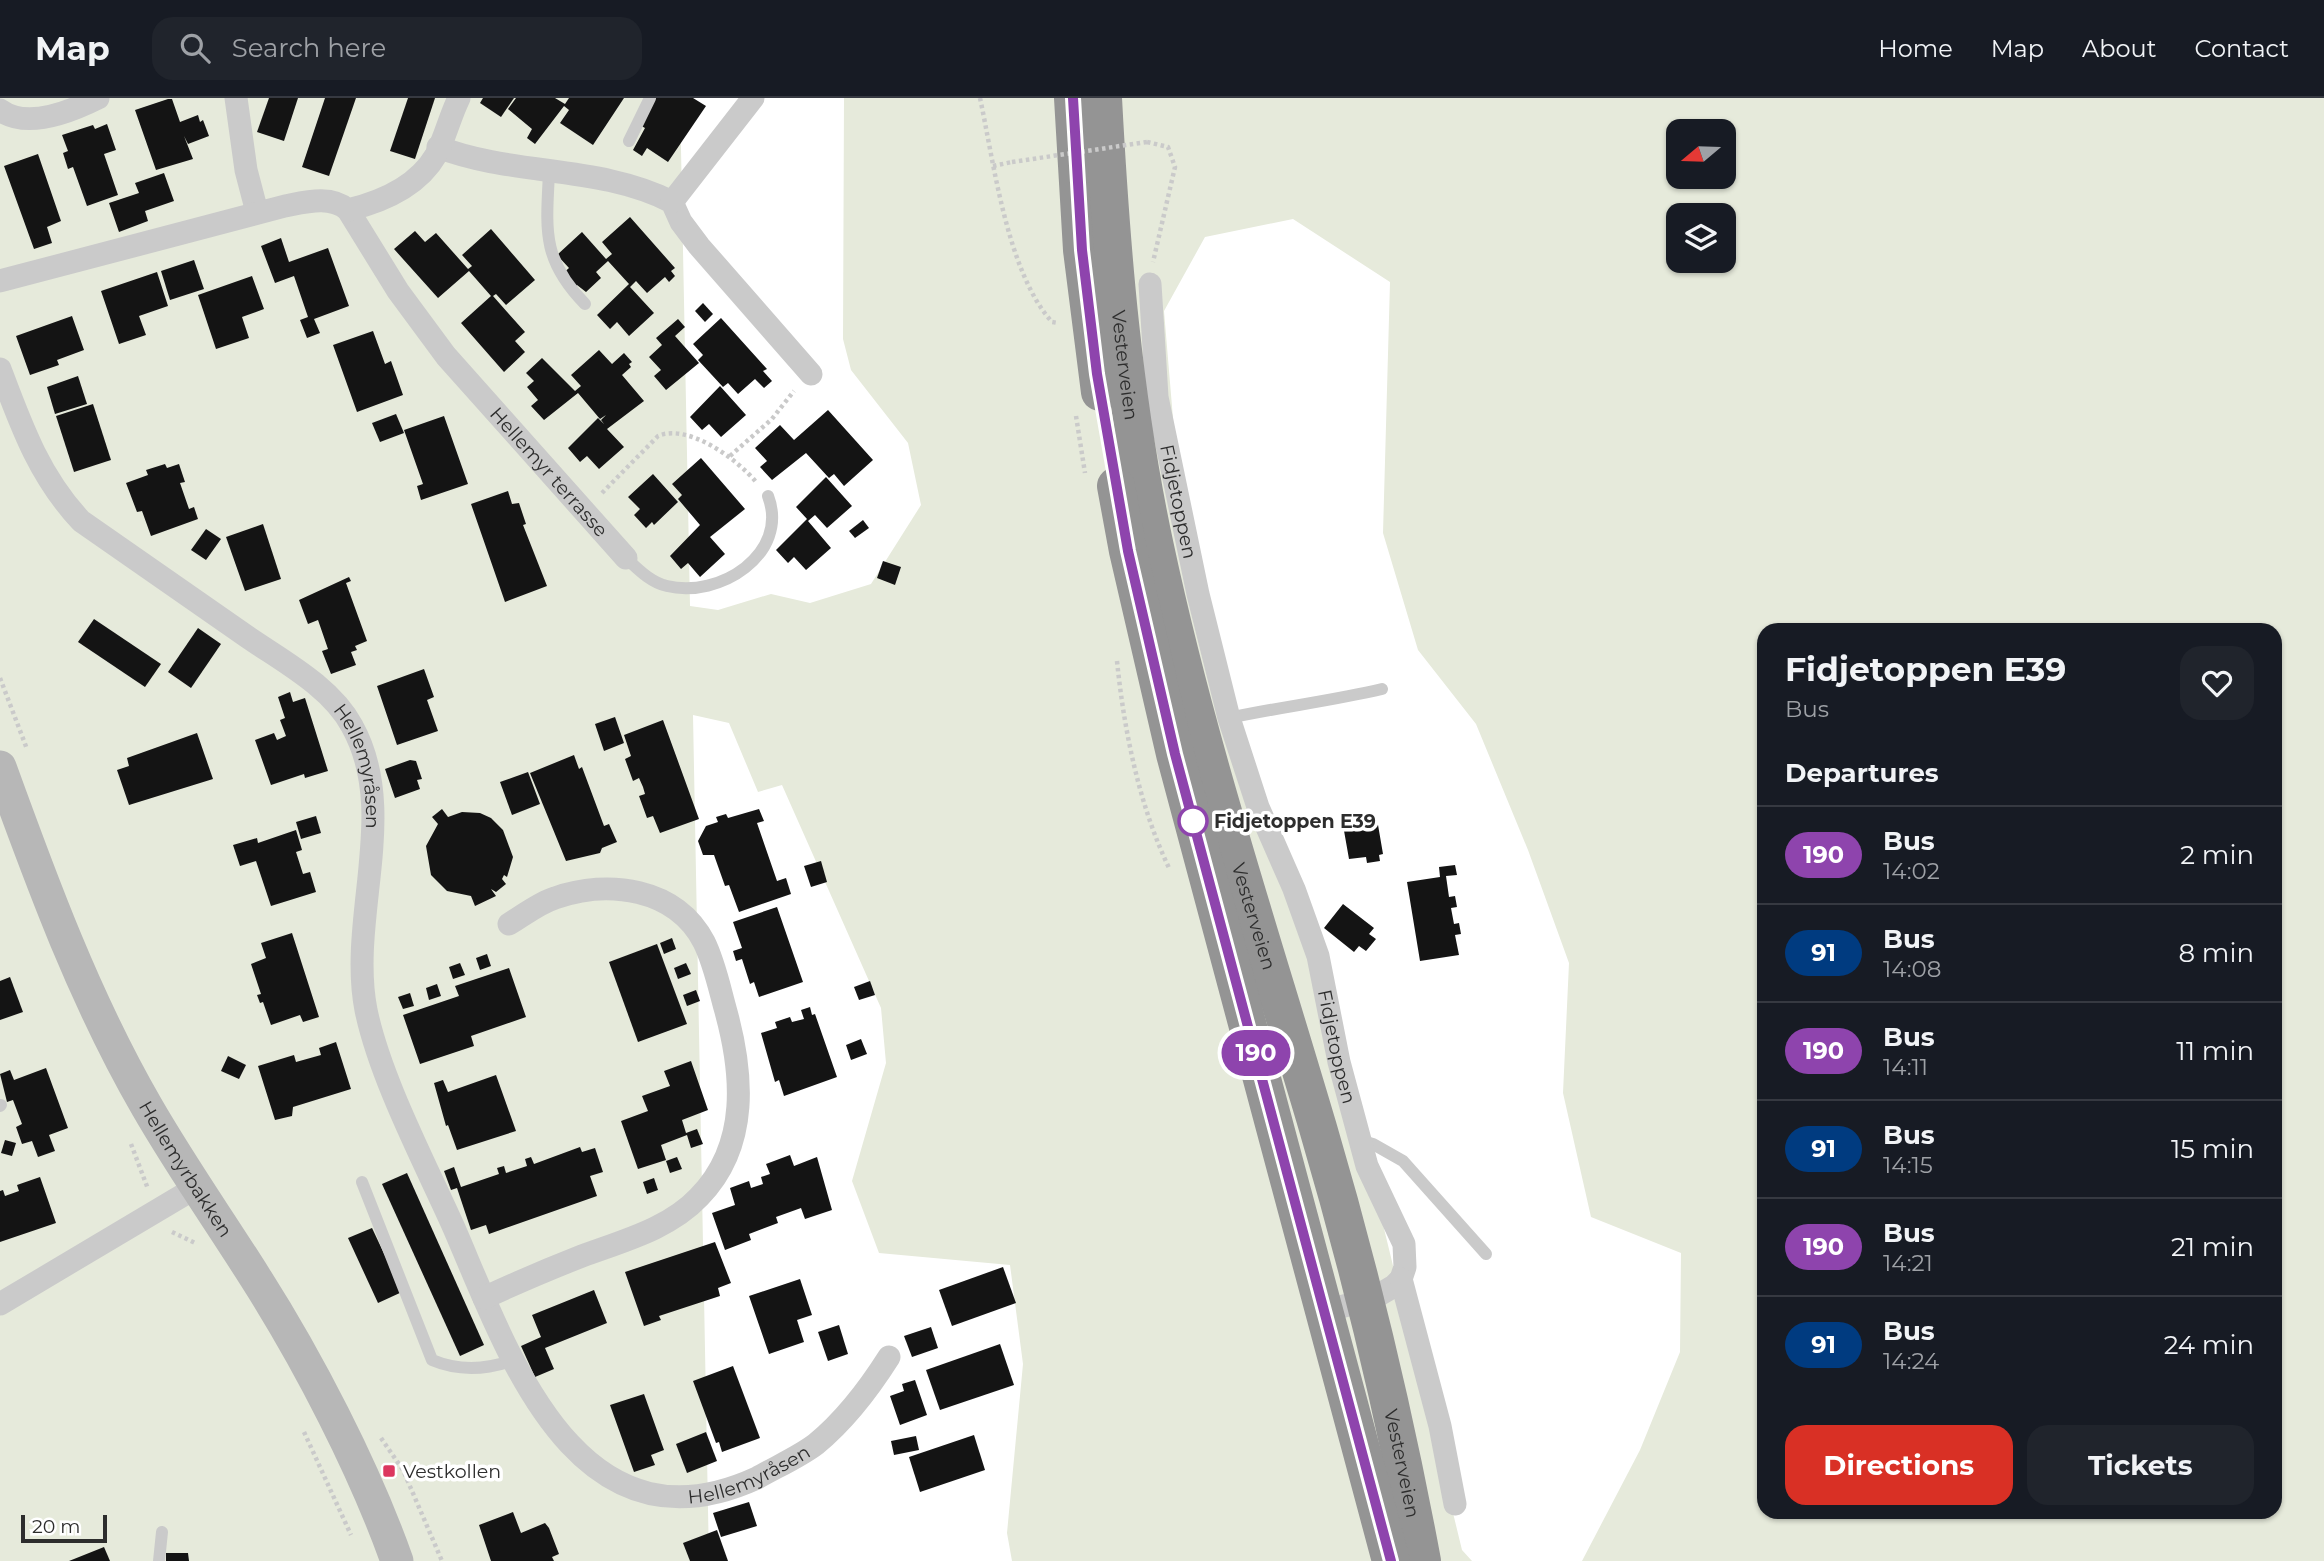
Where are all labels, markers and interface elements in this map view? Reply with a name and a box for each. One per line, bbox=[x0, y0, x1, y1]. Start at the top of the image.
search box bbox=[152, 17, 642, 80]
text: Map bbox=[35, 28, 110, 68]
icon: search bbox=[176, 29, 214, 67]
text: Search here bbox=[232, 32, 386, 64]
text: Home bbox=[1878, 34, 1953, 63]
text: Map bbox=[1991, 34, 2044, 63]
text: About bbox=[2082, 34, 2156, 63]
text: Contact bbox=[2194, 34, 2289, 63]
north arrow bbox=[1666, 119, 1736, 189]
map controls bbox=[1666, 119, 1736, 273]
button: layers bbox=[1666, 203, 1736, 273]
street label: Vesterveien bbox=[1107, 309, 1143, 422]
street label: Hellemyr terrasse bbox=[485, 403, 613, 542]
street label: Fidjetoppen bbox=[1155, 442, 1201, 561]
button: heart bbox=[2180, 646, 2254, 720]
text: Fidjetoppen E39 bbox=[1785, 649, 2066, 689]
text: Bus bbox=[1785, 695, 1829, 723]
street label: Hellemyråsen bbox=[329, 699, 384, 829]
text: Departures bbox=[1785, 757, 1939, 789]
marker: Fidjetoppen E39 bbox=[1178, 806, 1208, 836]
place label: Fidjetoppen E39 bbox=[1214, 810, 1376, 833]
text: Bus bbox=[1883, 825, 1935, 857]
text: 2 min bbox=[2180, 839, 2254, 871]
text: 190 bbox=[1803, 840, 1844, 869]
text: 14:02 bbox=[1883, 857, 1940, 885]
street label: Vesterveien bbox=[1227, 860, 1281, 973]
text: Bus bbox=[1883, 923, 1935, 955]
text: 8 min bbox=[2178, 937, 2254, 969]
text: 91 bbox=[1811, 938, 1836, 967]
text: 14:08 bbox=[1883, 955, 1941, 983]
street label: Fidjetoppen bbox=[1313, 988, 1361, 1106]
text: Bus bbox=[1883, 1021, 1935, 1053]
line badge: 190 bbox=[1216, 1030, 1296, 1076]
text: 11 min bbox=[2176, 1035, 2254, 1067]
text: 190 bbox=[1803, 1036, 1844, 1065]
text: 190 bbox=[1236, 1038, 1277, 1067]
text: 14:11 bbox=[1883, 1053, 1928, 1081]
street label: Hellemyrbakken bbox=[134, 1097, 237, 1242]
text: Bus bbox=[1883, 1119, 1935, 1151]
text: 15 min bbox=[2171, 1133, 2254, 1165]
text: 91 bbox=[1811, 1134, 1836, 1163]
text: 14:15 bbox=[1883, 1151, 1933, 1179]
text: Bus bbox=[1883, 1217, 1935, 1249]
text: 21 min bbox=[2171, 1231, 2254, 1263]
text: 190 bbox=[1803, 1232, 1844, 1261]
text: 14:21 bbox=[1883, 1249, 1933, 1277]
text: Bus bbox=[1883, 1315, 1935, 1347]
text: 24 min bbox=[2164, 1329, 2254, 1361]
text: 91 bbox=[1811, 1330, 1836, 1359]
text: 14:24 bbox=[1883, 1347, 1939, 1375]
street label: Vesterveien bbox=[1379, 1407, 1424, 1520]
button: Directions bbox=[1785, 1425, 2013, 1505]
button: Tickets bbox=[2027, 1425, 2254, 1505]
street label: Hellemyråsen bbox=[687, 1440, 814, 1509]
place label: Vestkollen bbox=[403, 1460, 501, 1483]
marker: Vestkollen bbox=[381, 1463, 397, 1479]
scale bar bbox=[21, 1512, 107, 1544]
text: 20 m bbox=[32, 1515, 80, 1538]

